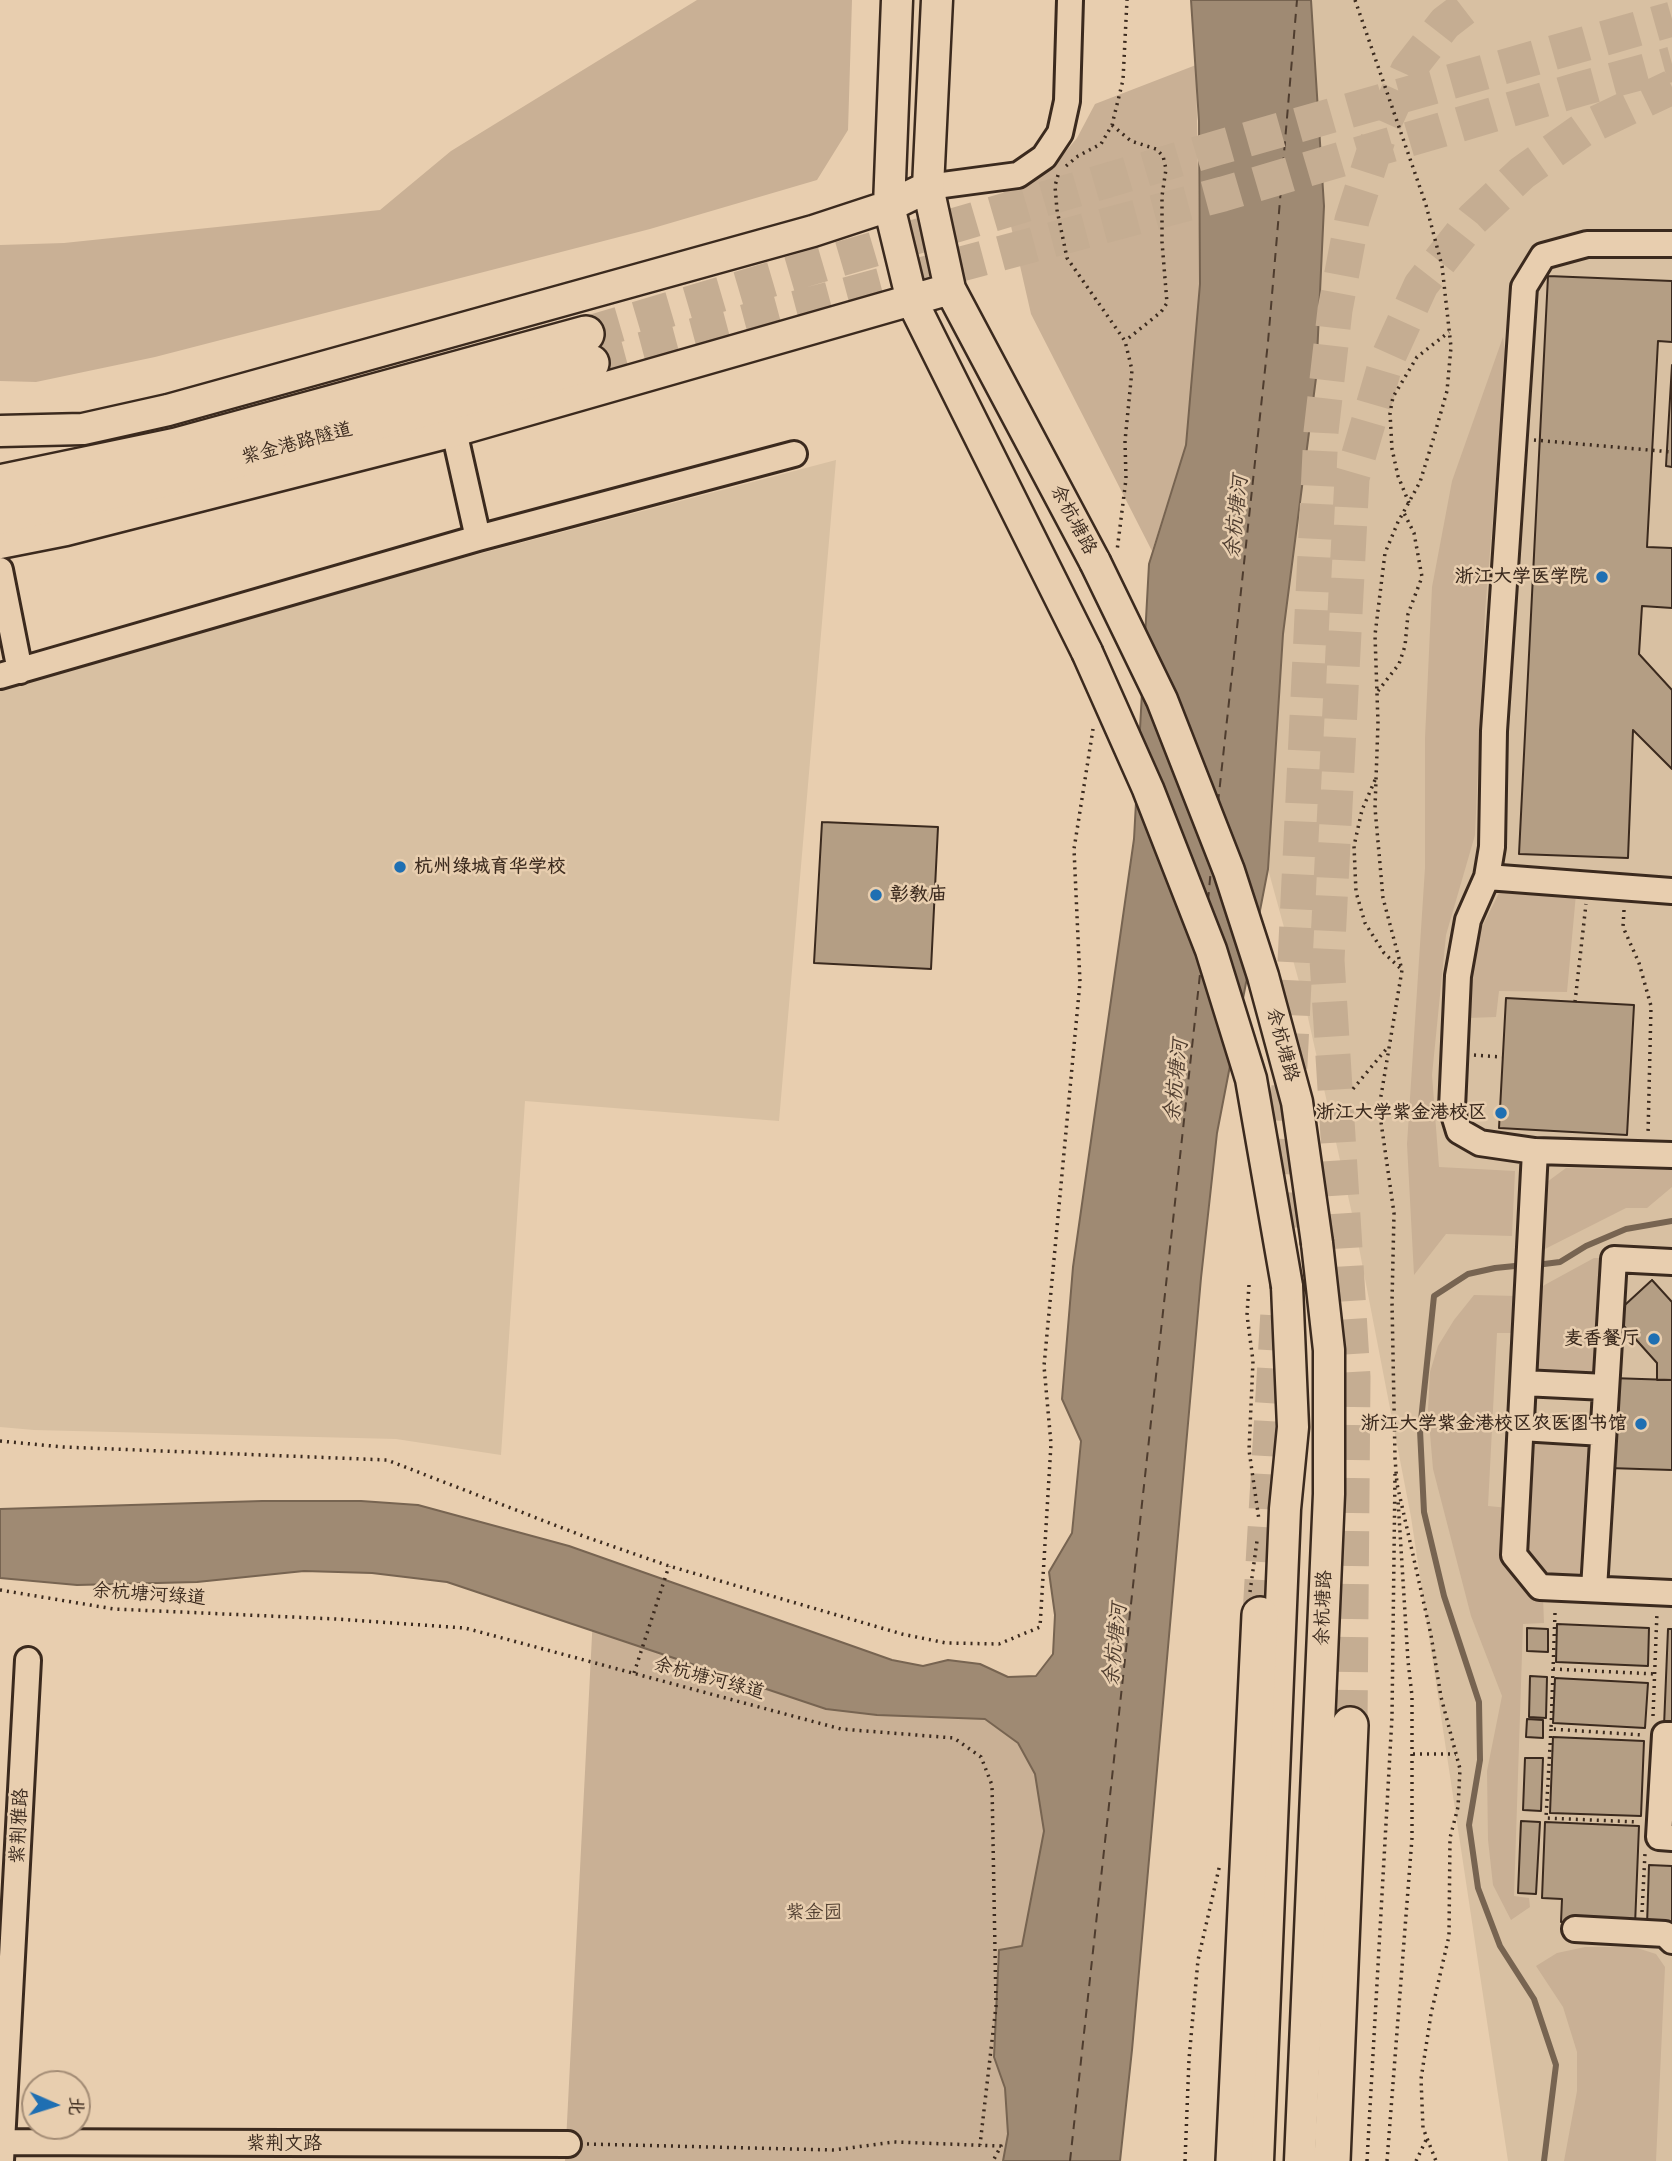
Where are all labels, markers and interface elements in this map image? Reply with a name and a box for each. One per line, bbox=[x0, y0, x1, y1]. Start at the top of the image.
street label: 紫金港路隧道 bbox=[239, 418, 355, 470]
water label: 余杭塘河 bbox=[1220, 474, 1254, 560]
street label: 余杭塘路 bbox=[1045, 481, 1101, 559]
place label: 浙江大学医学院 bbox=[1455, 566, 1588, 588]
marker: 浙江大学医学院 bbox=[1594, 569, 1610, 585]
place label: 杭州绿城育华学校 bbox=[414, 856, 566, 878]
marker: 杭州绿城育华学校 bbox=[392, 859, 408, 875]
place label: 彰教庙 bbox=[890, 884, 947, 906]
marker: 彰教庙 bbox=[868, 887, 884, 903]
street label: 余杭塘路 bbox=[1261, 1005, 1303, 1085]
water label: 余杭塘河 bbox=[1160, 1038, 1194, 1124]
place label: 浙江大学紫金港校区 bbox=[1316, 1102, 1487, 1124]
marker: 浙江大学紫金港校区 bbox=[1493, 1105, 1509, 1121]
place label: 麦香餐厅 bbox=[1564, 1328, 1640, 1350]
marker: 麦香餐厅 bbox=[1646, 1331, 1662, 1347]
place label: 浙江大学紫金港校区农医图书馆 bbox=[1361, 1413, 1627, 1435]
marker: 浙江大学紫金港校区农医图书馆 bbox=[1633, 1416, 1649, 1432]
street label: 余杭塘路 bbox=[1311, 1570, 1337, 1646]
street label: 余杭塘河绿道 bbox=[91, 1580, 207, 1610]
water label: 余杭塘河 bbox=[1099, 1602, 1133, 1688]
street label: 余杭塘河绿道 bbox=[651, 1653, 767, 1705]
street label: 紫荆雅路 bbox=[7, 1787, 33, 1865]
park label: 紫金园 bbox=[786, 1902, 842, 1924]
north arrow bbox=[21, 2070, 91, 2140]
text: 北 bbox=[63, 2096, 87, 2116]
street label: 紫荆文路 bbox=[246, 2133, 322, 2155]

